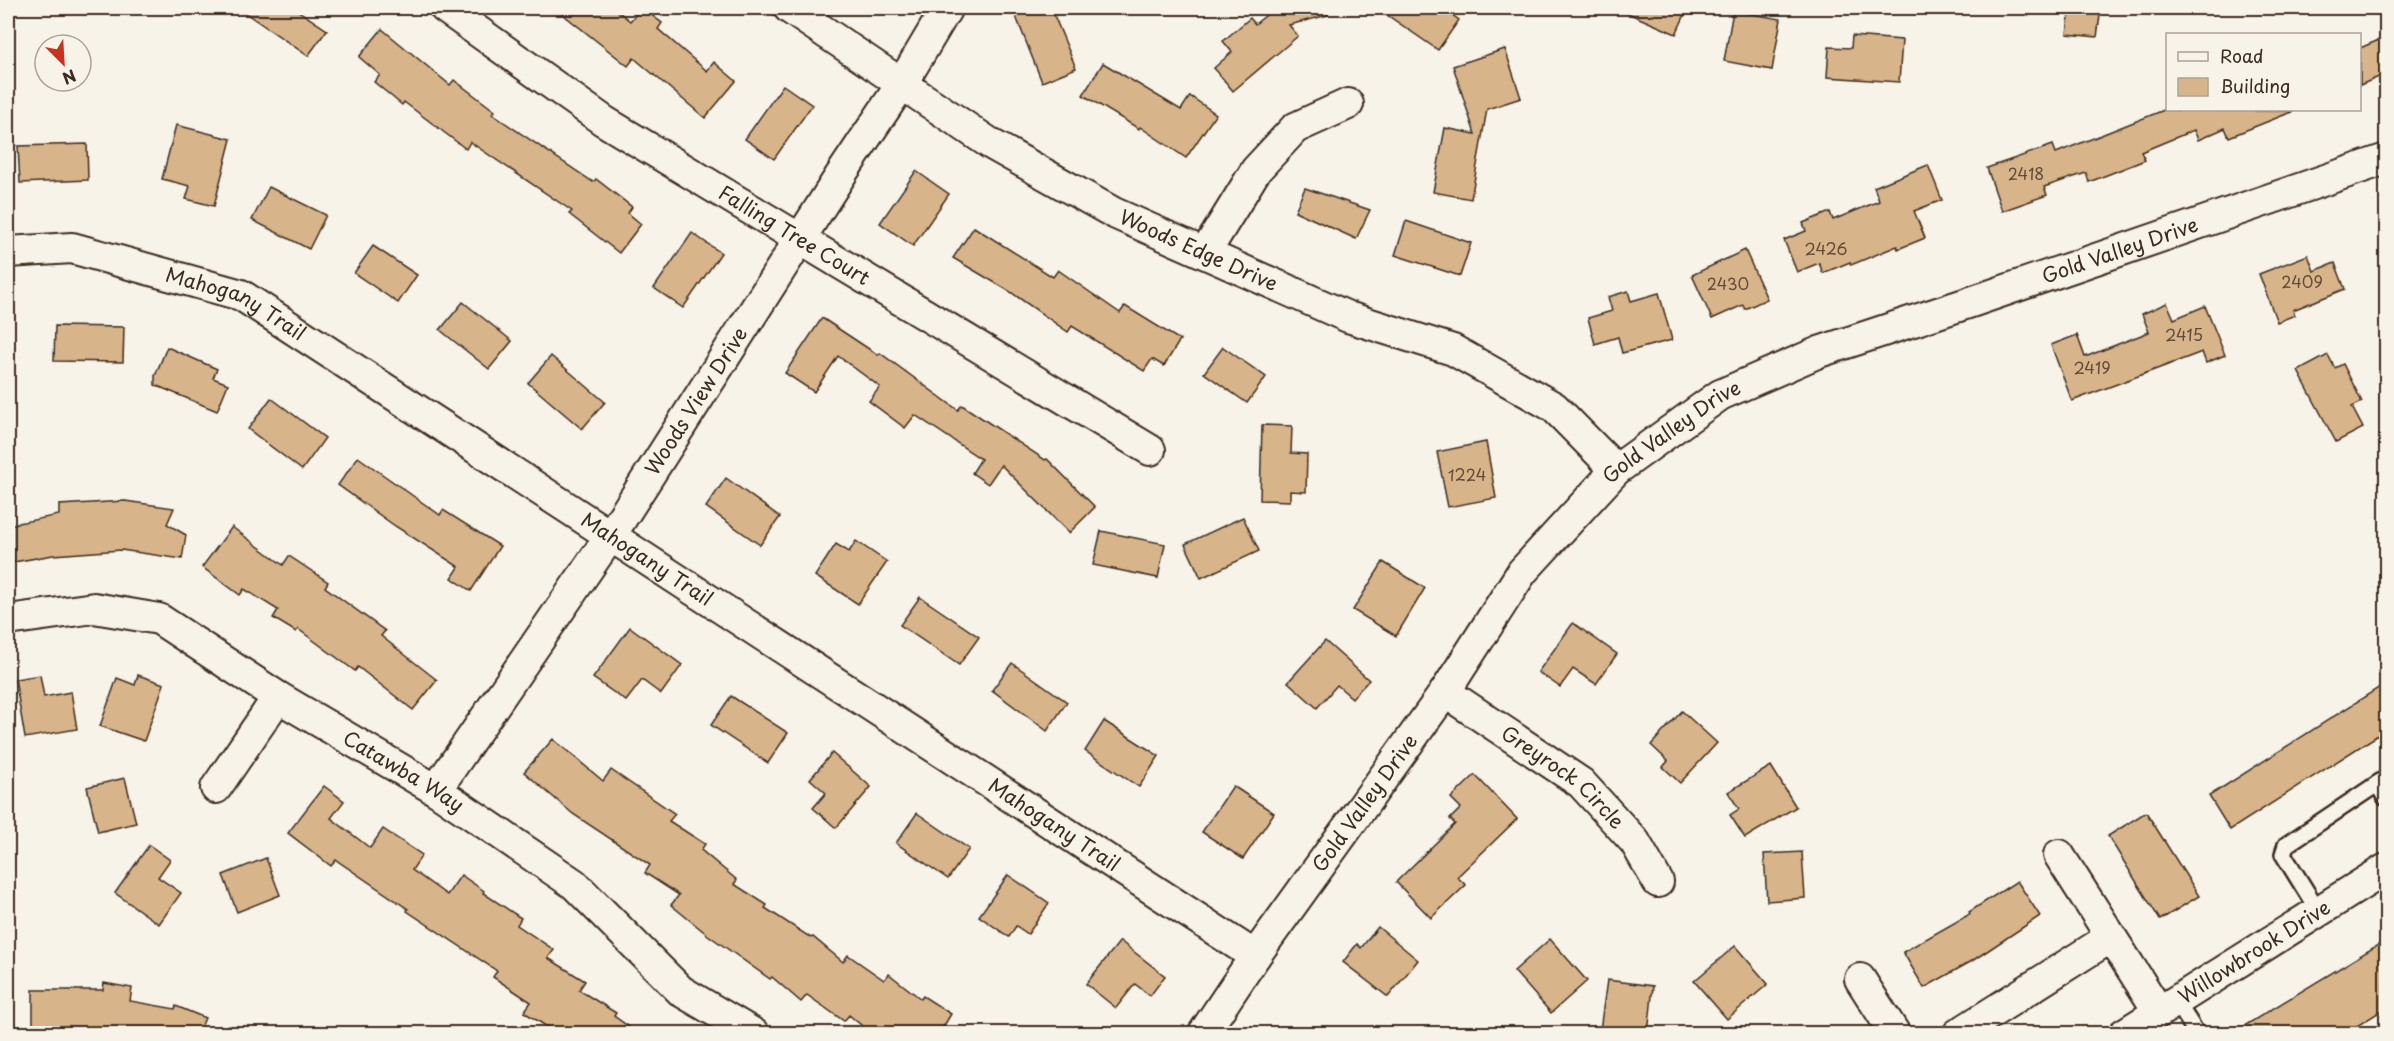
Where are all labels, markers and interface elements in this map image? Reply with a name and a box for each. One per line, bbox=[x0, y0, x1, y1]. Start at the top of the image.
north arrow bbox=[33, 33, 93, 93]
legend bbox=[2166, 33, 2361, 111]
text: Road bbox=[2220, 42, 2264, 69]
text: N bbox=[59, 64, 80, 91]
text: Building bbox=[2220, 72, 2290, 99]
house number: 2418 bbox=[2008, 161, 2044, 185]
street label: Falling Tree Court bbox=[713, 177, 876, 292]
street label: Woods Edge Drive bbox=[1115, 201, 1283, 298]
street label: Gold Valley Drive bbox=[2037, 209, 2202, 291]
house number: 2426 bbox=[1805, 236, 1847, 260]
street label: Mahogany Trail bbox=[162, 259, 312, 347]
house number: 2409 bbox=[2281, 269, 2323, 293]
house number: 2430 bbox=[1707, 271, 1749, 295]
street label: Woods View Drive bbox=[637, 321, 754, 481]
house number: 2415 bbox=[2165, 322, 2203, 346]
house number: 2419 bbox=[2073, 355, 2111, 379]
street label: Gold Valley Drive bbox=[1595, 372, 1745, 490]
house number: 1224 bbox=[1448, 462, 1486, 486]
street label: Mahogany Trail bbox=[575, 505, 719, 613]
street label: Greyrock Circle bbox=[1496, 718, 1632, 835]
street label: Catawba Way bbox=[338, 723, 471, 819]
street label: Gold Valley Drive bbox=[1304, 727, 1424, 878]
street label: Mahogany Trail bbox=[983, 770, 1126, 878]
street label: Willowbrook Drive bbox=[2172, 892, 2336, 1010]

